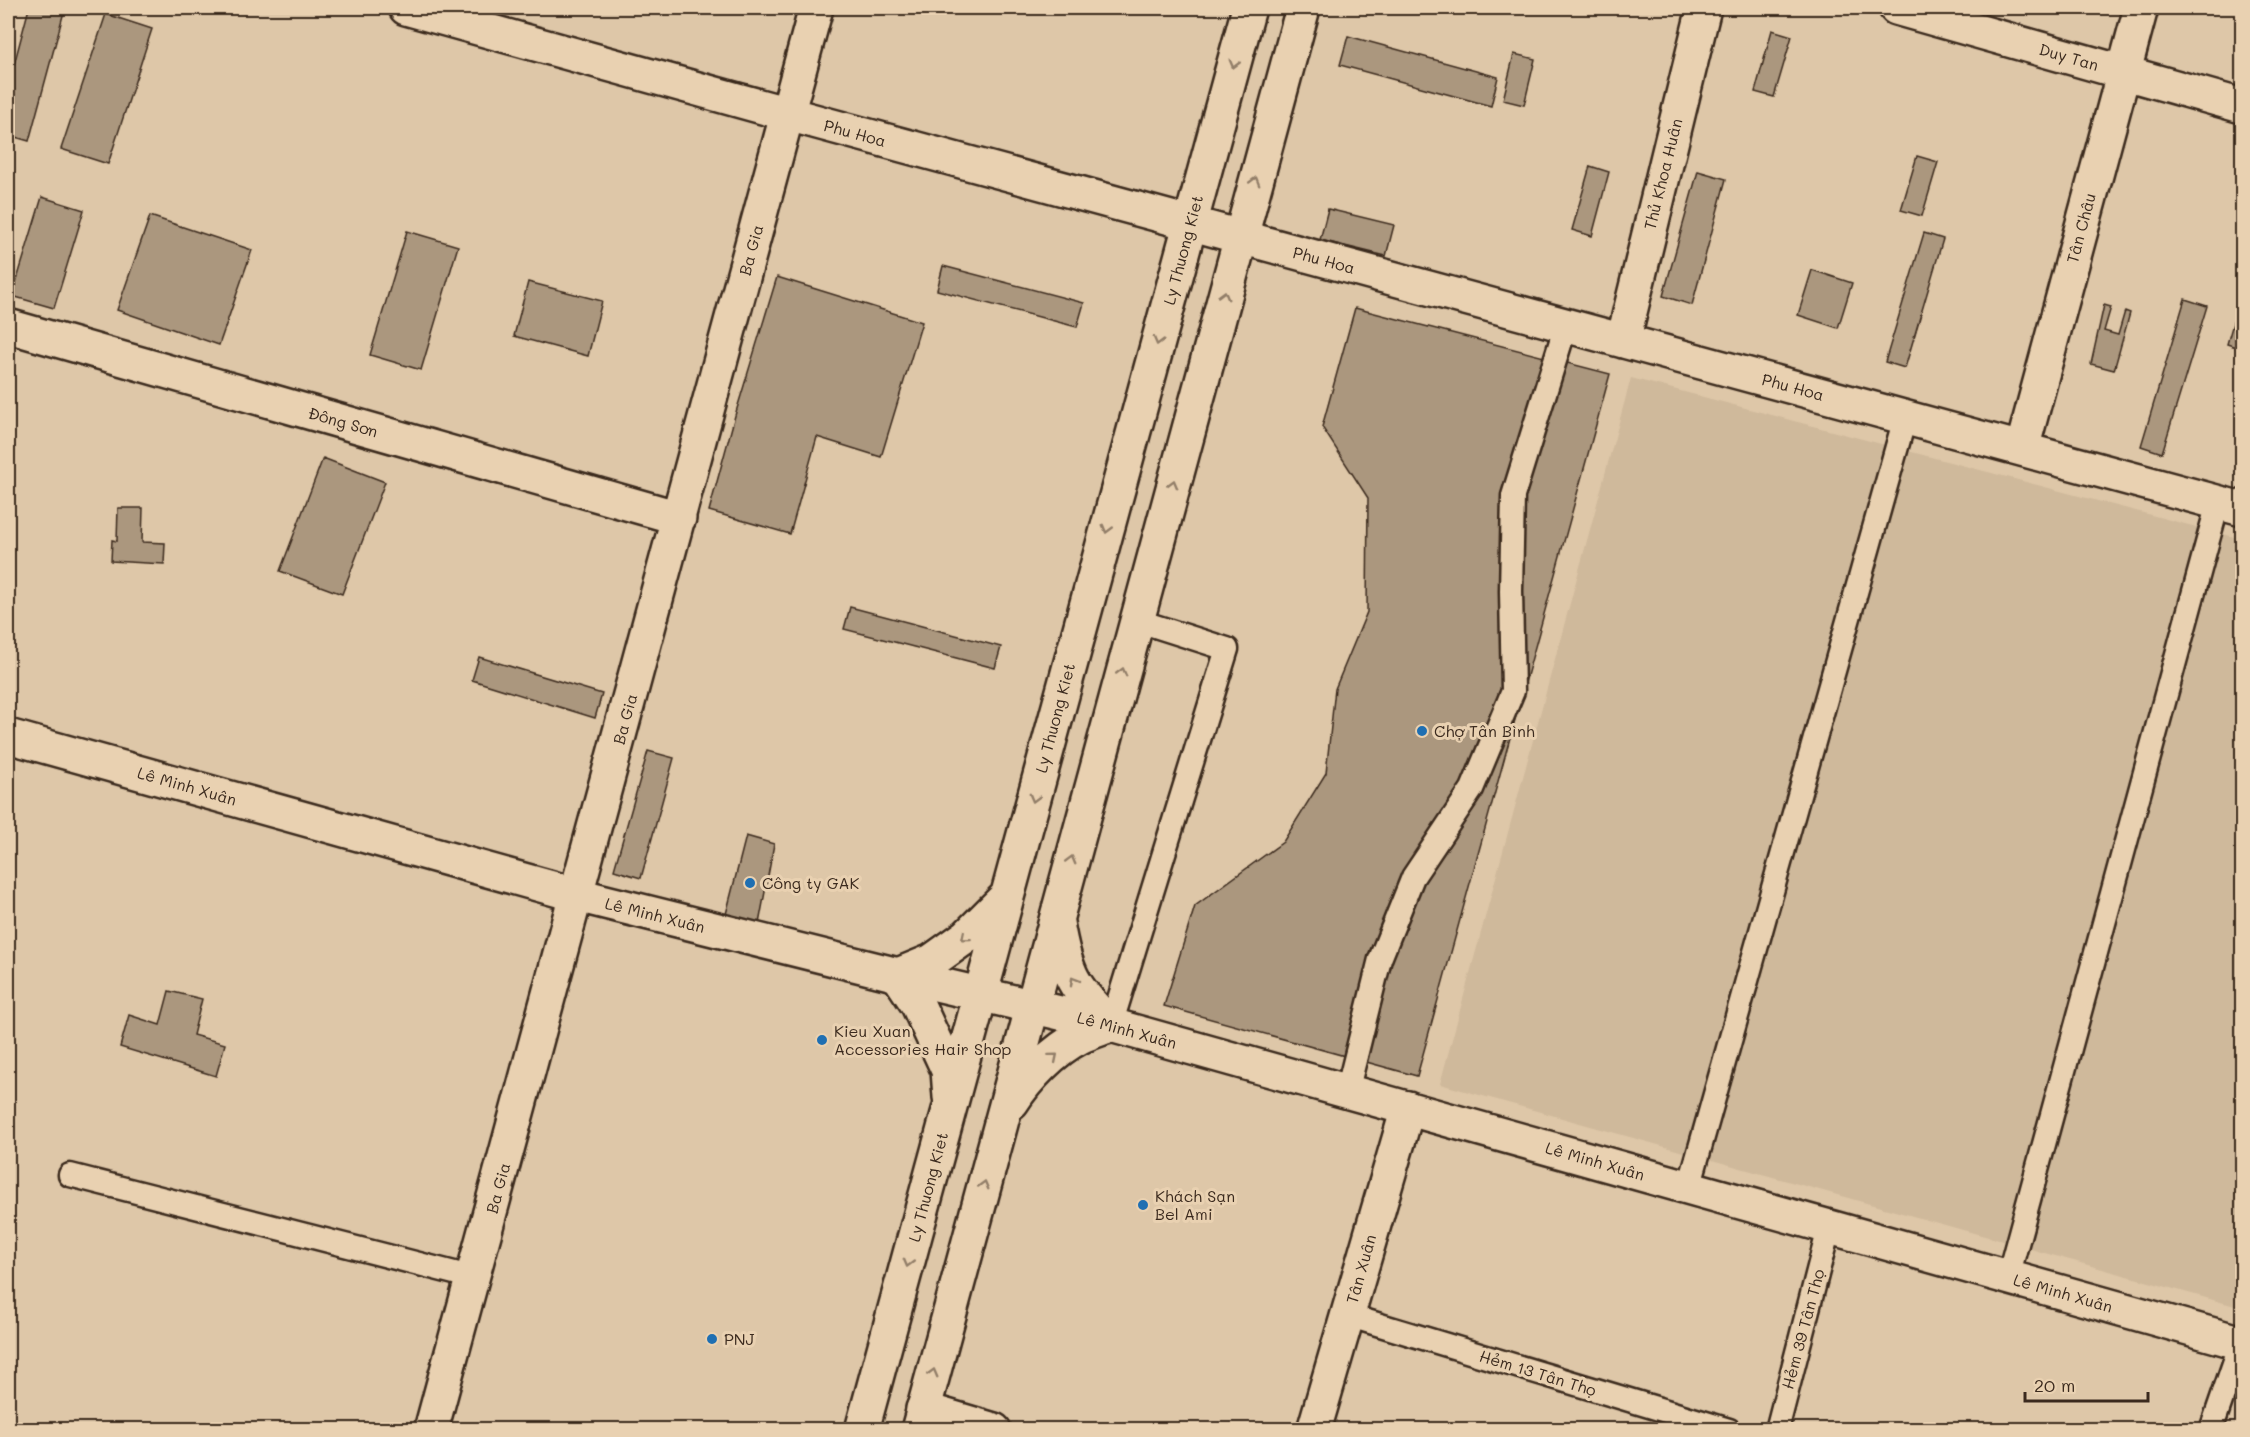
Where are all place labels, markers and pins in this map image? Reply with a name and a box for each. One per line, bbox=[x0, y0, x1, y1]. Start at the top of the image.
place label: Chợ Tân Bình bbox=[1434, 720, 1535, 741]
marker: Chợ Tân Bình bbox=[1415, 724, 1429, 738]
place label: Công ty GAK bbox=[762, 872, 860, 893]
marker: Công ty GAK bbox=[743, 876, 757, 890]
place label: Kieu Xuan Accessories Hair Shop bbox=[834, 1020, 1012, 1059]
marker: Kieu Xuan Accessories Hair Shop bbox=[815, 1033, 829, 1047]
place label: Khách Sạn Bel Ami bbox=[1155, 1185, 1235, 1224]
marker: Khách Sạn Bel Ami bbox=[1136, 1198, 1150, 1212]
place label: PNJ bbox=[724, 1328, 755, 1349]
marker: PNJ bbox=[705, 1332, 719, 1346]

